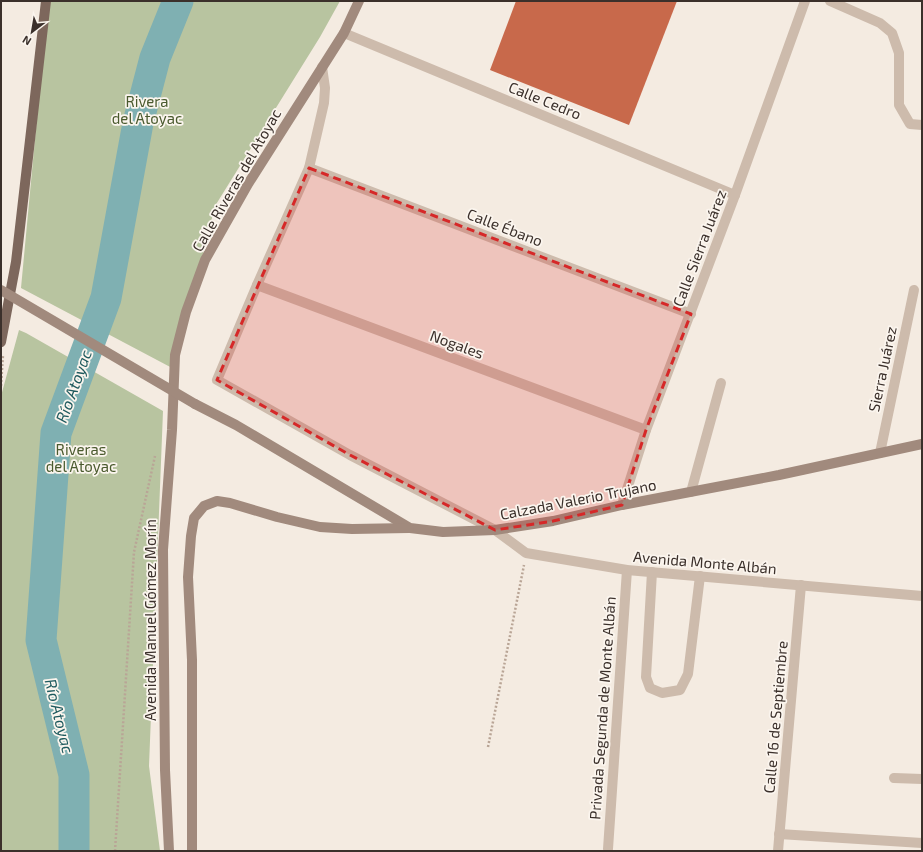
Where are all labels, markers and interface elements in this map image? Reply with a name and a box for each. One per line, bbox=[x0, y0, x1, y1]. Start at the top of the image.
north arrow bbox=[12, 12, 52, 52]
text: N bbox=[20, 33, 33, 49]
street label: Calle Cedro bbox=[506, 77, 584, 123]
park label: Rivera del Atoyac bbox=[112, 92, 182, 127]
street label: Calle Riveras del Atoyac bbox=[188, 105, 284, 255]
street label: Calle Sierra Juárez bbox=[668, 187, 730, 309]
street label: Calle Ébano bbox=[465, 204, 545, 250]
street label: Sierra Juárez bbox=[864, 325, 900, 413]
street label: Nogales bbox=[428, 326, 486, 362]
water label: Río Atoyac bbox=[51, 347, 96, 425]
park label: Riveras del Atoyac bbox=[46, 440, 116, 475]
street label: Calzada Valerio Trujano bbox=[498, 475, 658, 524]
street label: Avenida Manuel Gómez Morín bbox=[141, 519, 159, 721]
street label: Avenida Monte Albán bbox=[632, 547, 778, 577]
street label: Privada Segunda de Monte Albán bbox=[585, 596, 619, 820]
street label: Calle 16 de Septiembre bbox=[759, 640, 791, 794]
water label: Río Atoyac bbox=[41, 677, 79, 756]

